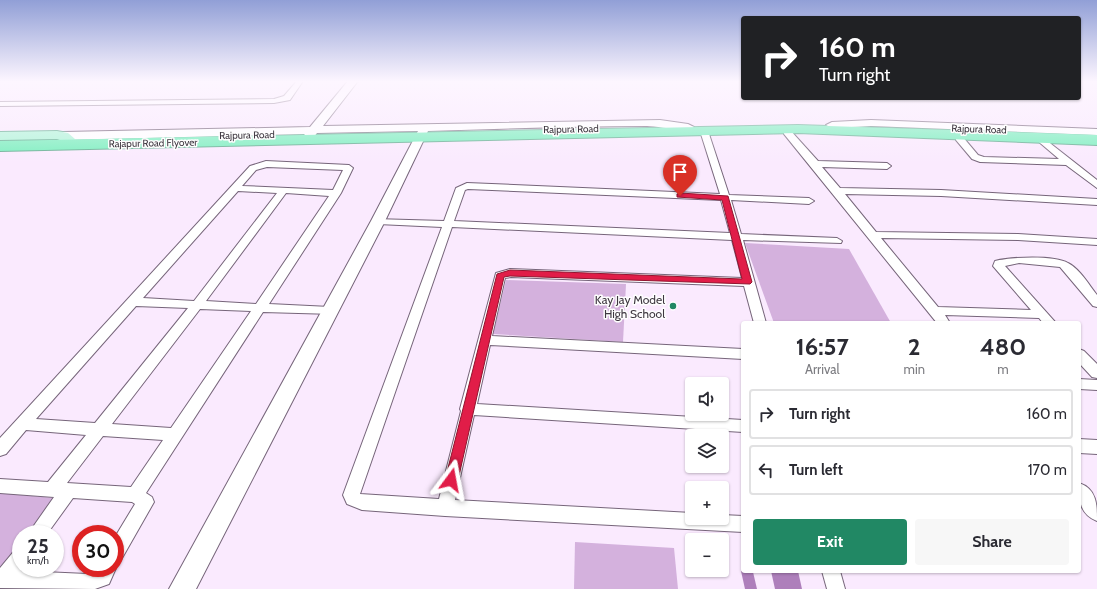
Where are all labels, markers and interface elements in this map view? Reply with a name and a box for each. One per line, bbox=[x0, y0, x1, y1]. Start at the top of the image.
text: 160 m bbox=[819, 30, 895, 64]
icon: right bbox=[753, 32, 805, 84]
text: Turn right bbox=[819, 64, 890, 86]
street label: Rajpura Road bbox=[543, 122, 599, 136]
street label: Rajpura Road bbox=[951, 122, 1007, 136]
street label: Rajpura Road bbox=[219, 128, 275, 142]
street label: Rajapur Road Flyover bbox=[108, 136, 198, 150]
pin bbox=[663, 155, 697, 196]
icon: arrive bbox=[669, 161, 691, 183]
place label: Kay Jay Model High School bbox=[595, 292, 665, 321]
marker: Kay Jay Model High School bbox=[668, 301, 678, 311]
text: 16:57 bbox=[796, 332, 849, 361]
text: 2 bbox=[908, 332, 921, 361]
text: 480 bbox=[980, 332, 1026, 361]
text: Arrival bbox=[805, 361, 840, 377]
text: min bbox=[904, 361, 925, 377]
text: m bbox=[997, 361, 1009, 377]
map controls bbox=[685, 377, 729, 577]
button: sound bbox=[685, 377, 729, 421]
icon: right bbox=[755, 403, 777, 425]
text: Turn right bbox=[789, 405, 850, 423]
text: 160 m bbox=[1027, 405, 1067, 423]
button: layers bbox=[685, 429, 729, 473]
position arrow bbox=[430, 459, 472, 501]
icon: left bbox=[755, 459, 777, 481]
text: Turn left bbox=[789, 461, 843, 479]
text: 170 m bbox=[1028, 461, 1067, 479]
button: + bbox=[685, 481, 729, 525]
button: Exit bbox=[753, 519, 907, 565]
button: Share bbox=[915, 519, 1069, 565]
speed limit sign: 30 bbox=[72, 525, 124, 577]
button: − bbox=[685, 533, 729, 577]
text: 25 bbox=[27, 534, 49, 558]
text: km/h bbox=[27, 554, 49, 567]

